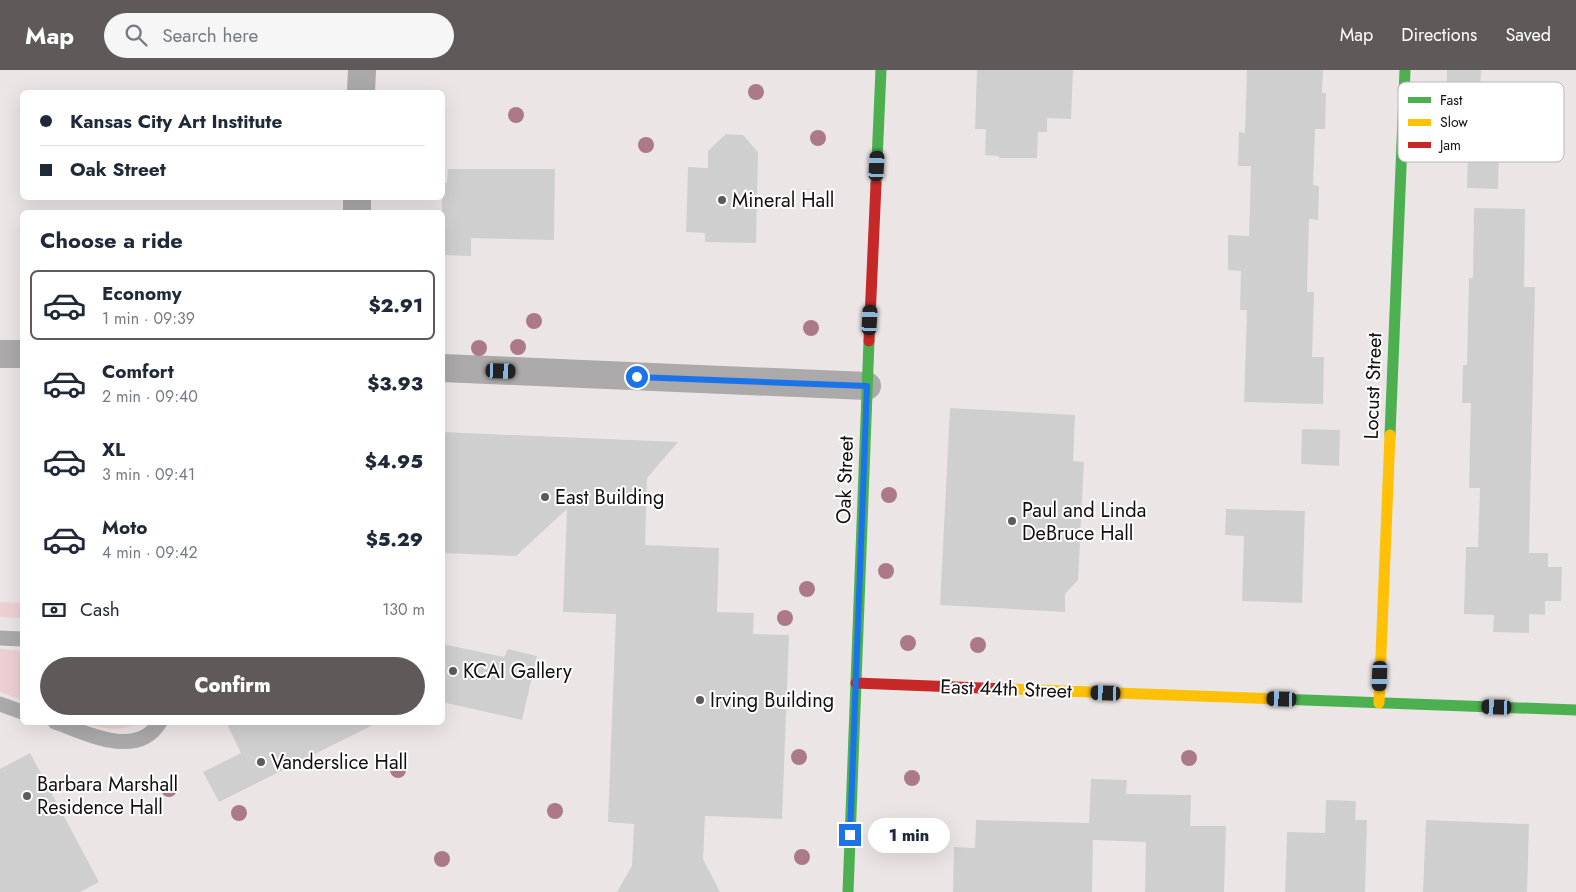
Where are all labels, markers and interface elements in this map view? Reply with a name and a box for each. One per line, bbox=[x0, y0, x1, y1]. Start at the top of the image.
search box bbox=[104, 13, 454, 58]
text: Map bbox=[25, 18, 74, 53]
icon: search bbox=[122, 21, 150, 49]
text: Search here bbox=[162, 22, 258, 49]
text: Map bbox=[1340, 22, 1373, 48]
text: Directions bbox=[1401, 22, 1477, 48]
text: Saved bbox=[1505, 22, 1551, 48]
legend bbox=[1398, 82, 1564, 162]
text: Fast bbox=[1440, 90, 1463, 110]
text: Kansas City Art Institute bbox=[70, 108, 282, 135]
text: Slow bbox=[1440, 112, 1468, 132]
text: Jam bbox=[1438, 135, 1461, 155]
car bbox=[868, 151, 885, 181]
text: Oak Street bbox=[70, 156, 166, 183]
place label: Mineral Hall bbox=[732, 186, 834, 215]
marker: Mineral Hall bbox=[716, 194, 728, 206]
text: Choose a ride bbox=[40, 224, 183, 256]
text: Economy bbox=[102, 280, 182, 307]
icon: car bbox=[42, 283, 87, 328]
text: $2.91 bbox=[368, 292, 423, 319]
car bbox=[861, 305, 878, 335]
text: 1 min · 09:39 bbox=[102, 307, 195, 330]
street label: Locust Street bbox=[1357, 332, 1389, 440]
text: Comfort bbox=[102, 358, 174, 385]
icon: car bbox=[42, 361, 87, 406]
car bbox=[485, 363, 516, 379]
route start bbox=[626, 366, 648, 388]
text: $3.93 bbox=[367, 370, 423, 397]
text: 2 min · 09:40 bbox=[102, 385, 198, 408]
street label: Oak Street bbox=[829, 435, 861, 524]
text: XL bbox=[102, 436, 125, 463]
icon: car bbox=[42, 439, 87, 484]
text: $4.95 bbox=[365, 448, 423, 475]
text: 3 min · 09:41 bbox=[102, 463, 195, 486]
place label: East Building bbox=[555, 483, 664, 512]
marker: East Building bbox=[539, 491, 551, 503]
place label: Paul and Linda DeBruce Hall bbox=[1022, 496, 1146, 548]
text: Moto bbox=[102, 514, 147, 541]
marker: Paul and Linda DeBruce Hall bbox=[1006, 515, 1018, 527]
icon: car bbox=[42, 517, 87, 562]
text: $5.29 bbox=[366, 526, 423, 553]
text: 4 min · 09:42 bbox=[102, 541, 198, 564]
icon: cash bbox=[40, 596, 68, 624]
text: Cash bbox=[80, 596, 120, 623]
text: 130 m bbox=[382, 598, 425, 621]
button: Confirm bbox=[40, 657, 425, 715]
place label: KCAI Gallery bbox=[463, 657, 572, 686]
car bbox=[1371, 661, 1388, 691]
marker: KCAI Gallery bbox=[447, 665, 459, 677]
street label: East 44th Street bbox=[940, 672, 1073, 706]
car bbox=[1090, 685, 1121, 701]
place label: Irving Building bbox=[710, 686, 834, 715]
car bbox=[1266, 691, 1297, 707]
marker: Irving Building bbox=[694, 694, 706, 706]
car bbox=[1481, 699, 1512, 715]
place label: Vanderslice Hall bbox=[271, 748, 408, 777]
marker: Vanderslice Hall bbox=[255, 756, 267, 768]
place label: Barbara Marshall Residence Hall bbox=[37, 770, 178, 822]
marker: Barbara Marshall Residence Hall bbox=[21, 790, 33, 802]
callout: 1 min bbox=[868, 818, 950, 852]
route end bbox=[839, 824, 861, 846]
text: 1 min bbox=[889, 824, 929, 847]

